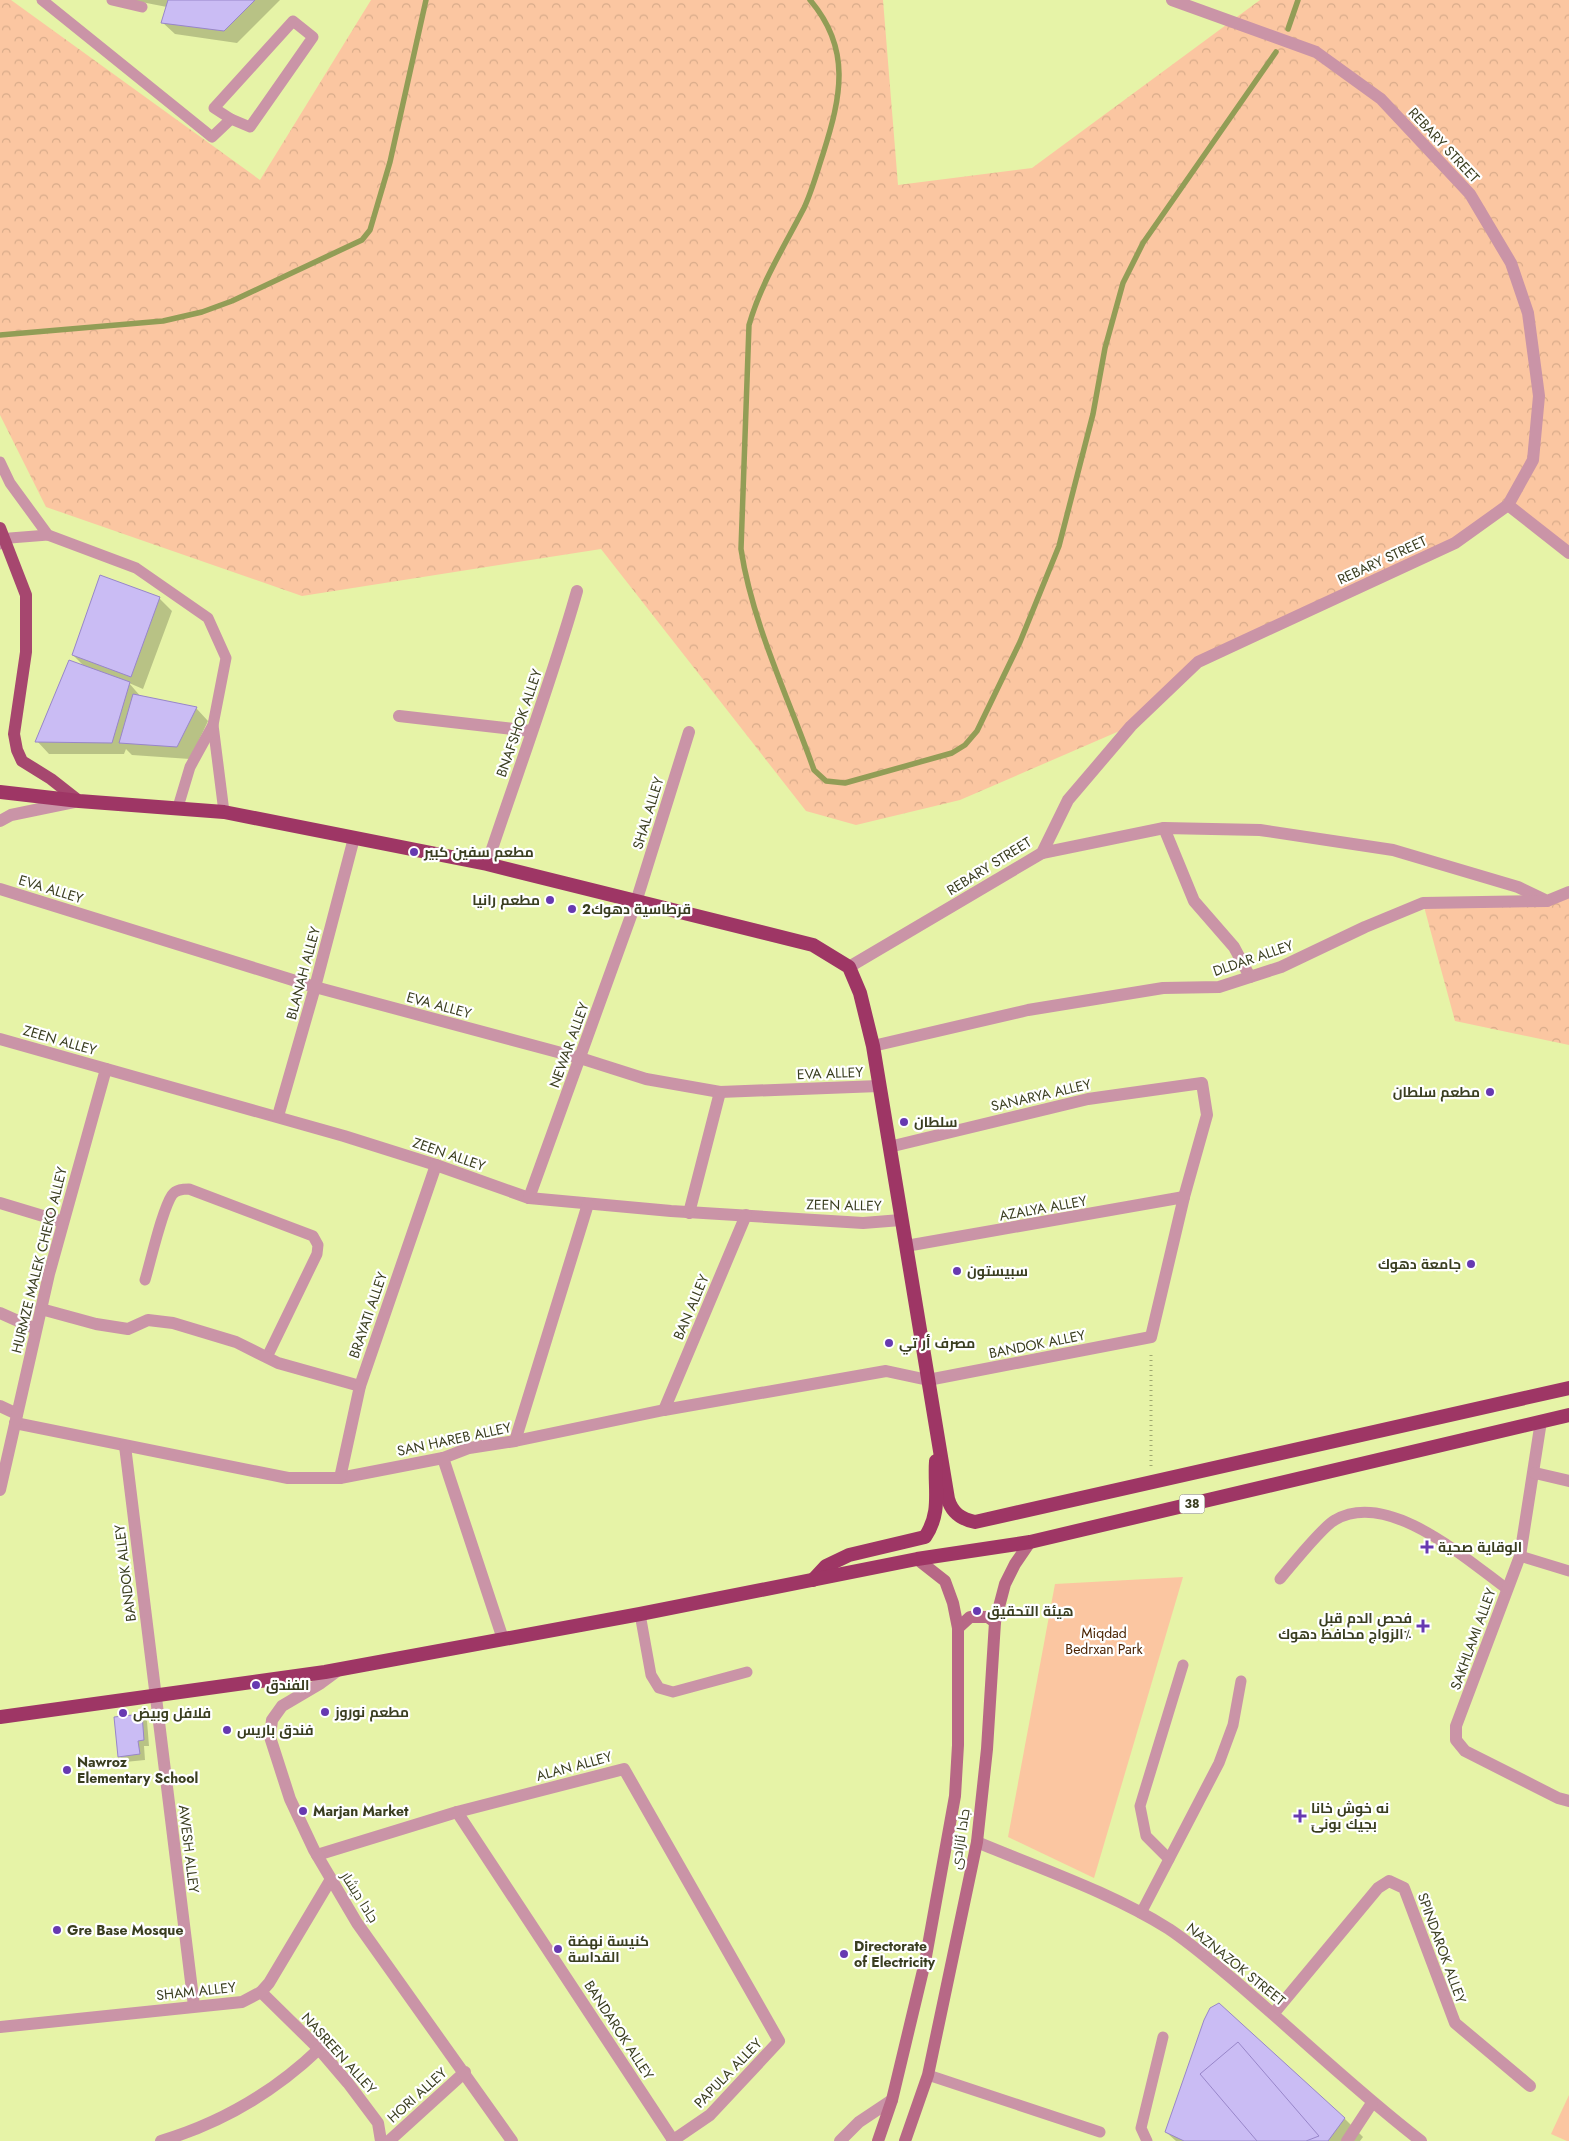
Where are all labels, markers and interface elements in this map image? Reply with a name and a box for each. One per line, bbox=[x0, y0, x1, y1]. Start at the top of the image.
street label: REBARY STREET bbox=[1404, 103, 1484, 187]
street label: REBARY STREET bbox=[1334, 530, 1430, 589]
street label: BNAFSHOK ALLEY bbox=[491, 666, 547, 780]
street label: SHAL ALLEY bbox=[627, 774, 669, 852]
street label: REBARY STREET bbox=[943, 832, 1036, 900]
place label: مطعم سفين كبير bbox=[423, 842, 534, 862]
marker: مطعم سفين كبير bbox=[408, 846, 420, 858]
street label: EVA ALLEY bbox=[16, 870, 86, 908]
place label: مطعم رانيا bbox=[472, 890, 540, 910]
marker: مطعم رانيا bbox=[544, 894, 556, 906]
place label: قرطاسية دهوك2 bbox=[582, 899, 691, 919]
marker: قرطاسية دهوك2 bbox=[566, 903, 578, 915]
street label: BLANAH ALLEY bbox=[281, 924, 325, 1022]
street label: DLDAR ALLEY bbox=[1210, 935, 1296, 981]
street label: EVA ALLEY bbox=[404, 987, 474, 1023]
street label: NEWAR ALLEY bbox=[544, 999, 594, 1091]
street label: ZEEN ALLEY bbox=[21, 1020, 99, 1060]
street label: EVA ALLEY bbox=[796, 1062, 864, 1084]
street label: SANARYA ALLEY bbox=[989, 1074, 1093, 1116]
place label: مطعم سلطان bbox=[1393, 1082, 1480, 1102]
marker: مطعم سلطان bbox=[1484, 1086, 1496, 1098]
place label: سلطان bbox=[914, 1112, 957, 1132]
marker: سلطان bbox=[898, 1116, 910, 1128]
street label: ZEEN ALLEY bbox=[410, 1132, 488, 1176]
street label: HURMZE MALEK CHEKO ALLEY bbox=[6, 1165, 72, 1355]
street label: AZALYA ALLEY bbox=[998, 1190, 1089, 1226]
street label: ZEEN ALLEY bbox=[806, 1194, 882, 1216]
place label: جامعة دهوك bbox=[1378, 1254, 1461, 1274]
marker: جامعة دهوك bbox=[1465, 1258, 1477, 1270]
place label: سبيستون bbox=[967, 1261, 1028, 1281]
marker: سبيستون bbox=[951, 1265, 963, 1277]
street label: BRAYATI ALLEY bbox=[344, 1269, 392, 1361]
street label: BAN ALLEY bbox=[668, 1271, 714, 1343]
street label: BANDOK ALLEY bbox=[987, 1325, 1087, 1363]
place label: مصرف أر تي bbox=[899, 1333, 975, 1355]
marker: مصرف أر تي bbox=[883, 1337, 895, 1349]
street label: SAN HAREB ALLEY bbox=[395, 1417, 513, 1461]
road number: 38 bbox=[1180, 1495, 1204, 1514]
street label: BANDOK ALLEY bbox=[109, 1523, 141, 1623]
place label: الوقایة صحیة bbox=[1438, 1537, 1522, 1557]
marker: الوقایة صحیة bbox=[1420, 1540, 1434, 1554]
street label: SAKHLAMI ALLEY bbox=[1445, 1585, 1501, 1693]
place label: هيئة التحقيق bbox=[987, 1601, 1074, 1621]
marker: هيئة التحقيق bbox=[971, 1605, 983, 1617]
place label: فحص الدم قبل الزواج محافظ دهوك٪ bbox=[1278, 1608, 1412, 1644]
marker: فحص الدم قبل الزواج محافظ دهوك٪ bbox=[1416, 1619, 1430, 1633]
park label: Miqdad Bedrxan Park bbox=[1065, 1623, 1144, 1659]
place label: الفندق bbox=[266, 1675, 309, 1695]
marker: الفندق bbox=[250, 1679, 262, 1691]
place label: مطعم نوروز bbox=[334, 1702, 409, 1722]
place label: فلافل وبيض bbox=[133, 1703, 211, 1723]
marker: مطعم نوروز bbox=[319, 1706, 331, 1718]
marker: فلافل وبيض bbox=[117, 1707, 129, 1719]
place label: فندق باريس bbox=[237, 1720, 313, 1740]
marker: فندق باريس bbox=[221, 1724, 233, 1736]
street label: ALAN ALLEY bbox=[534, 1746, 614, 1786]
place label: Nawroz Elementary School bbox=[77, 1752, 198, 1788]
marker: Nawroz Elementary School bbox=[61, 1764, 73, 1776]
place label: نه خوش خانا بجيك بونىَ bbox=[1311, 1798, 1389, 1834]
place label: Marjan Market bbox=[313, 1801, 409, 1821]
street label: AWESH ALLEY bbox=[174, 1804, 204, 1894]
marker: Marjan Market bbox=[297, 1805, 309, 1817]
street label: جادا ئازادی bbox=[945, 1807, 975, 1871]
marker: نه خوش خانا بجيك بونىَ bbox=[1293, 1809, 1307, 1823]
street label: جادا دیشار bbox=[336, 1867, 384, 1926]
street label: SPINDAROK ALLEY bbox=[1413, 1890, 1471, 2006]
street label: NAZNAZOK STREET bbox=[1182, 1918, 1290, 2010]
place label: Gre Base Mosque bbox=[67, 1920, 183, 1940]
marker: Gre Base Mosque bbox=[51, 1924, 63, 1936]
place label: كنيسة نهضة القداسة bbox=[568, 1931, 649, 1967]
place label: Directorate of Electricity bbox=[854, 1936, 936, 1972]
marker: كنيسة نهضة القداسة bbox=[552, 1943, 564, 1955]
marker: Directorate of Electricity bbox=[838, 1948, 850, 1960]
street label: SHAM ALLEY bbox=[155, 1977, 237, 2005]
street label: BANDAROK ALLEY bbox=[579, 1977, 659, 2084]
street label: NASREEN ALLEY bbox=[297, 2008, 381, 2098]
street label: PAPULA ALLEY bbox=[690, 2034, 767, 2112]
street label: HORI ALLEY bbox=[383, 2063, 451, 2127]

